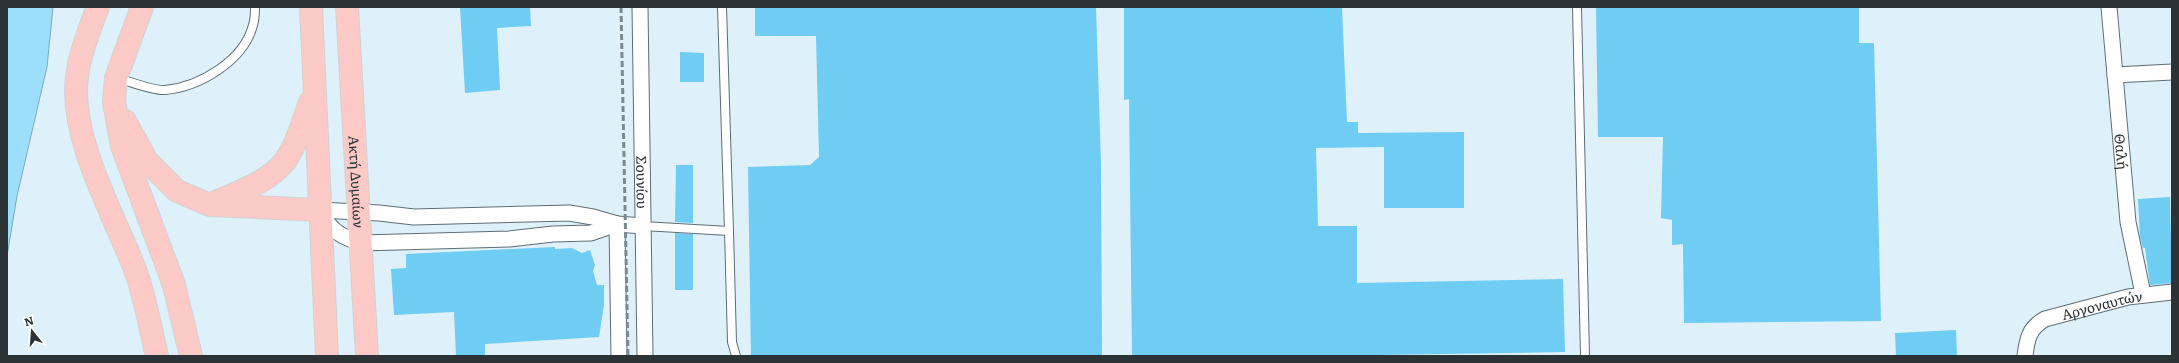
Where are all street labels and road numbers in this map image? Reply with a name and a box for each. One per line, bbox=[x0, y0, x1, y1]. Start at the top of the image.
street label: Θαλή bbox=[2110, 133, 2133, 170]
street label: Ακτή Δυμαίων bbox=[344, 135, 370, 229]
street label: Σουνίου bbox=[632, 155, 653, 209]
street label: Αργοναυτών bbox=[2059, 285, 2143, 324]

